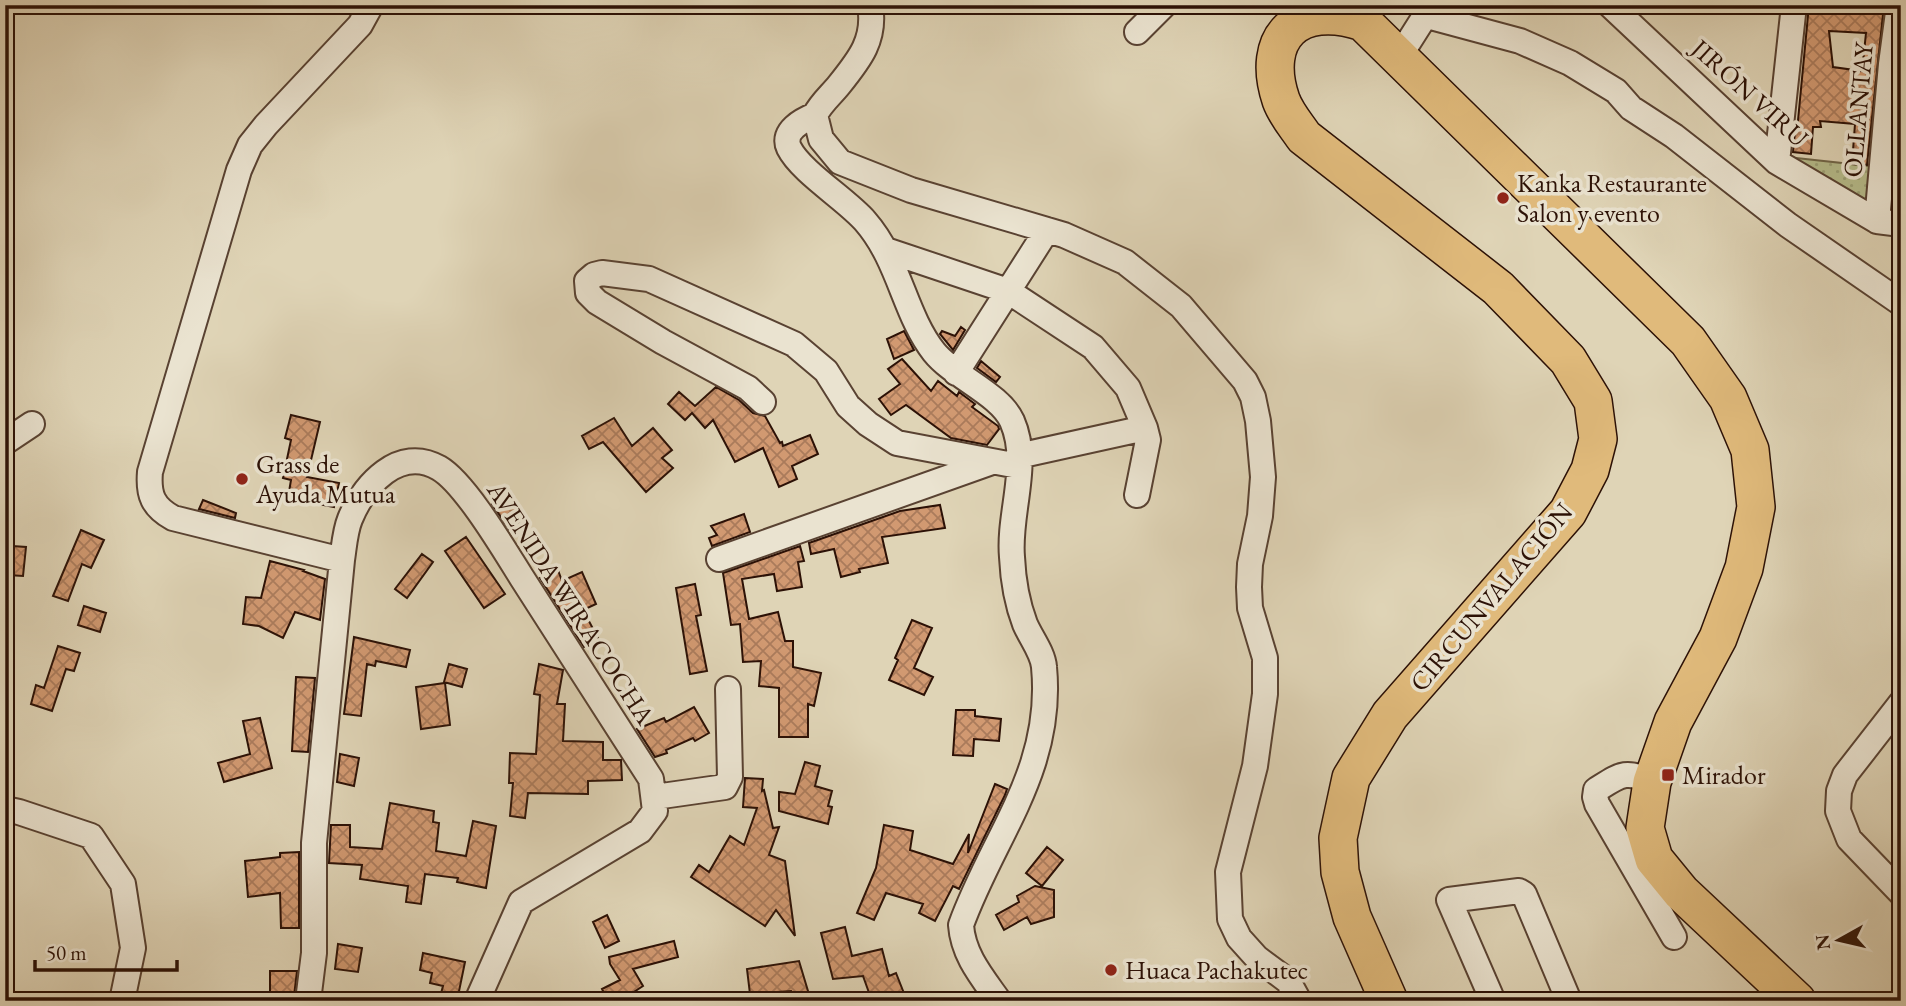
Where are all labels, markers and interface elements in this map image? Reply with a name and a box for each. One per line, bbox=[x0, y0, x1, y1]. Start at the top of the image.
street label: JIRÓN VIRU bbox=[1683, 30, 1816, 154]
street label: OLLANTAY bbox=[1835, 39, 1881, 179]
place label: Kanka Restaurante Salon y evento bbox=[1517, 166, 1707, 230]
marker: Kanka Restaurante Salon y evento bbox=[1495, 190, 1511, 206]
place label: Grass de Ayuda Mutua bbox=[255, 447, 396, 511]
marker: Grass de Ayuda Mutua bbox=[234, 471, 250, 487]
street label: AVENIDA WIRACOCHA bbox=[479, 474, 663, 732]
street label: CIRCUNVALACIÓN bbox=[1402, 495, 1580, 698]
place label: Mirador bbox=[1682, 758, 1766, 792]
marker: Mirador bbox=[1660, 767, 1676, 783]
north arrow bbox=[1804, 904, 1874, 974]
scale bar bbox=[35, 929, 177, 973]
text: N bbox=[1809, 932, 1836, 952]
text: 50 m bbox=[46, 939, 87, 966]
place label: Huaca Pachakutec bbox=[1125, 953, 1308, 987]
marker: Huaca Pachakutec bbox=[1103, 962, 1119, 978]

